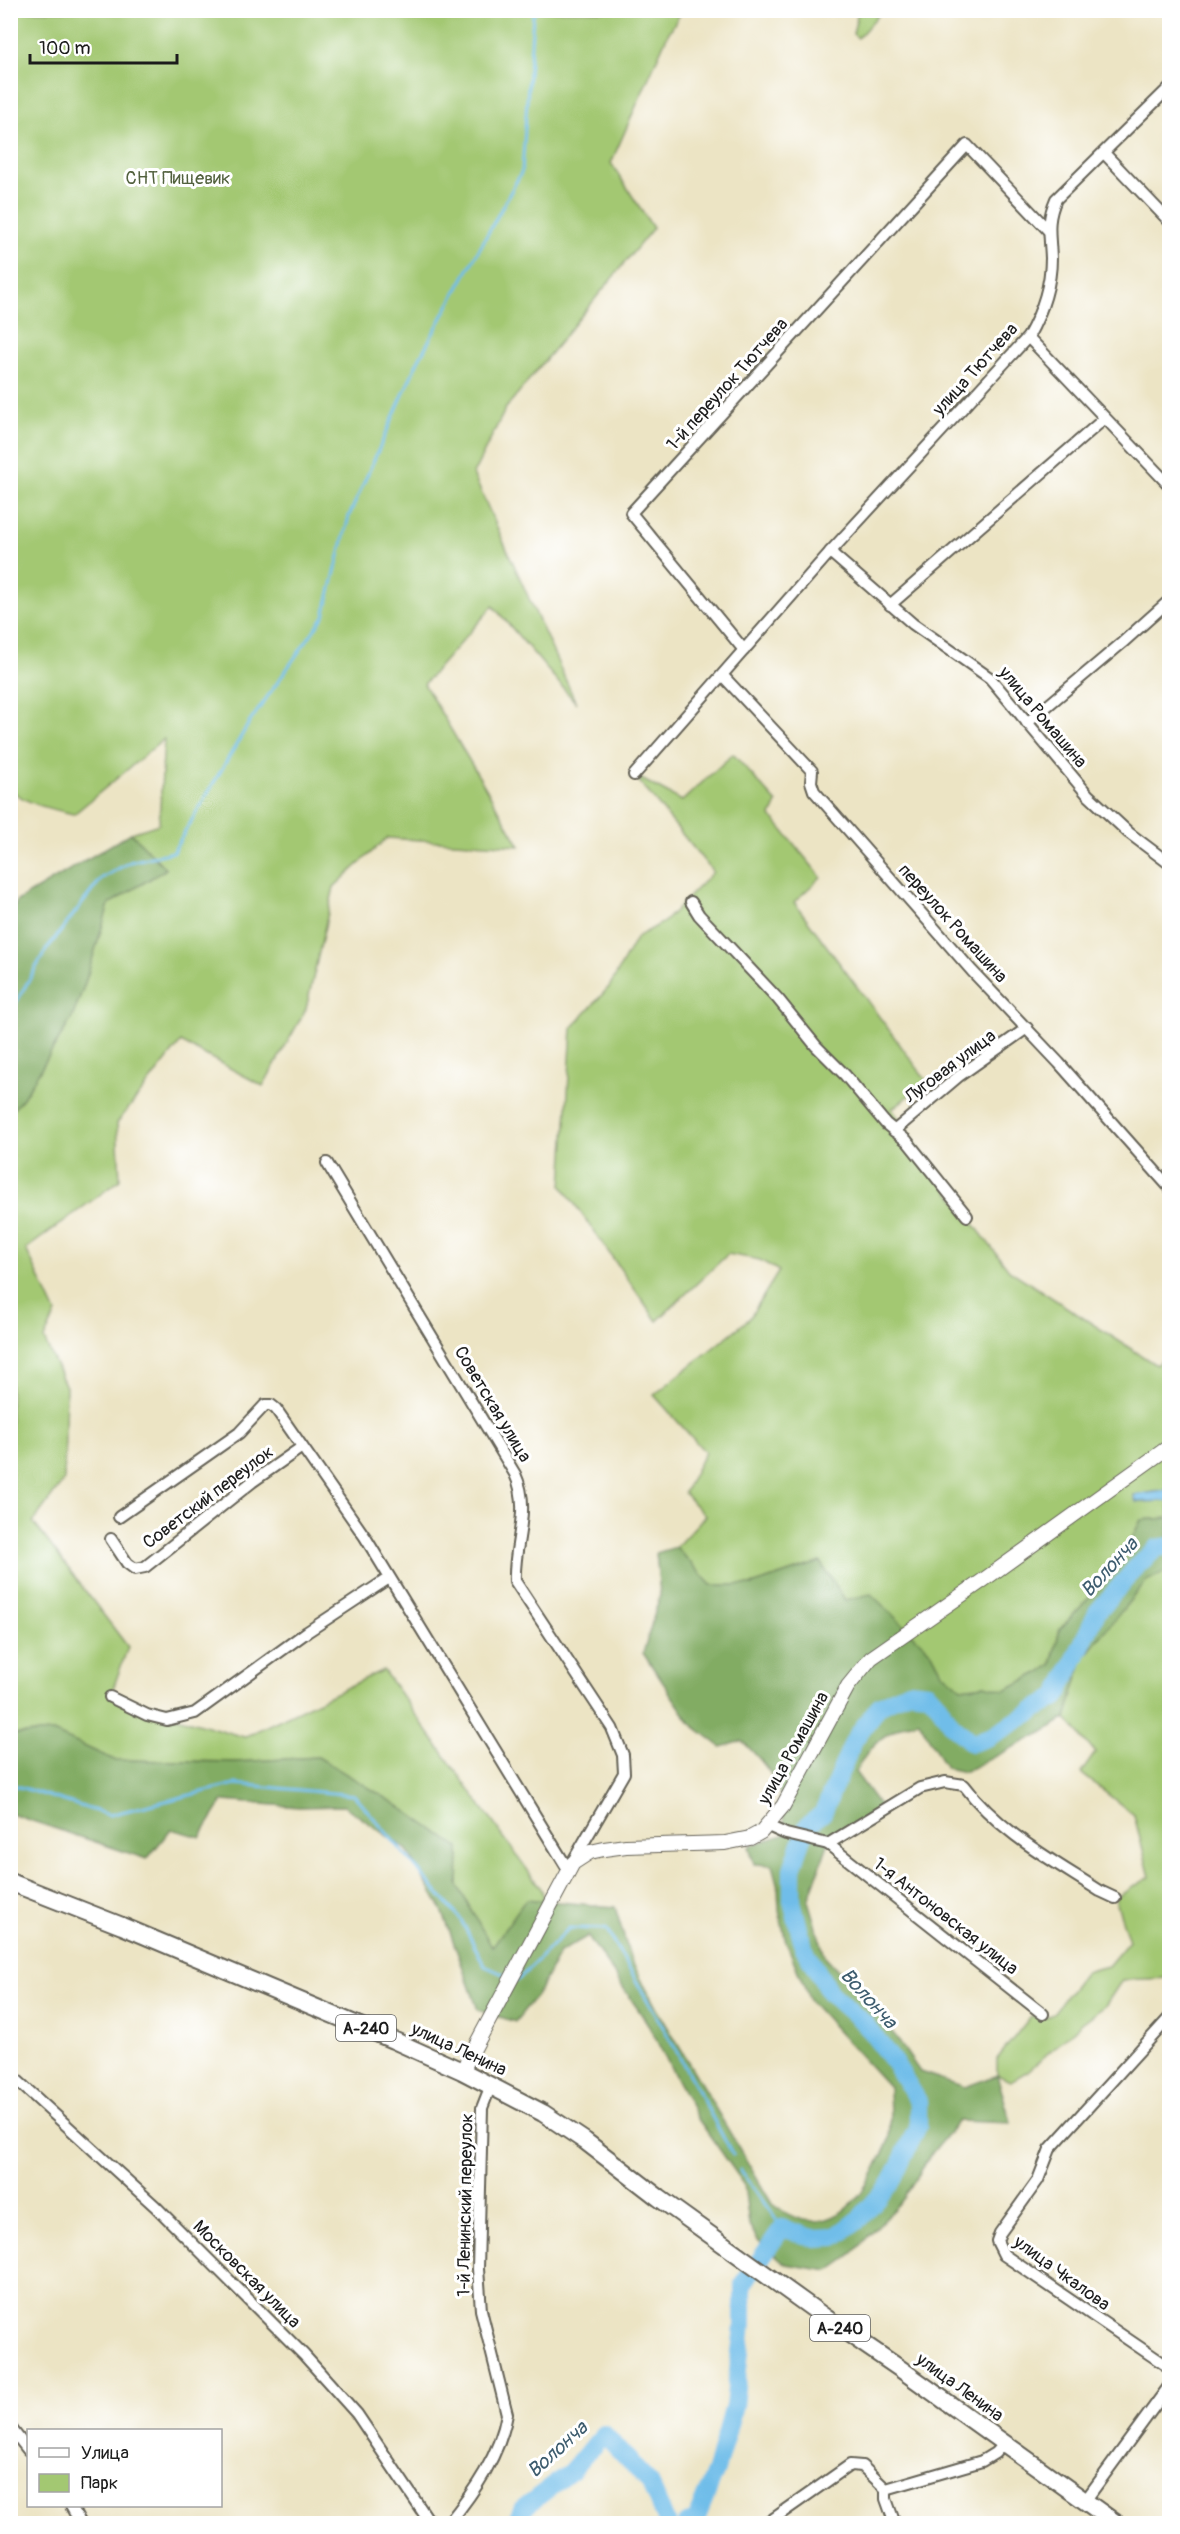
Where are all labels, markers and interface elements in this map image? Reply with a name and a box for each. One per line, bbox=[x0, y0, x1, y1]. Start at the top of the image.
scale bar bbox=[30, 27, 177, 65]
text: 100 m bbox=[39, 37, 91, 60]
park label: СНТ Пищевик bbox=[126, 167, 230, 190]
street label: 1-й переулок Тютчева bbox=[662, 313, 793, 456]
street label: улица Тютчева bbox=[927, 318, 1023, 421]
street label: улица Ромашина bbox=[993, 661, 1092, 773]
street label: переулок Ромашина bbox=[893, 859, 1012, 988]
street label: Луговая улица bbox=[899, 1025, 1001, 1109]
street label: Советская улица bbox=[449, 1342, 536, 1467]
street label: Советский переулок bbox=[138, 1441, 278, 1554]
water label: Волонча bbox=[1075, 1531, 1144, 1602]
street label: улица Ромашина bbox=[752, 1688, 834, 1810]
street label: 1-я Антоновская улица bbox=[869, 1853, 1023, 1980]
water label: Волонча bbox=[835, 1963, 903, 2035]
road number: А-240 bbox=[336, 2015, 396, 2041]
street label: улица Ленина bbox=[406, 2017, 510, 2082]
street label: 1-й Ленинский переулок bbox=[452, 2113, 479, 2297]
street label: Московская улица bbox=[188, 2215, 306, 2333]
street label: улица Чкалова bbox=[1008, 2230, 1114, 2316]
road number: А-240 bbox=[810, 2315, 870, 2341]
street label: улица Ленина bbox=[911, 2347, 1008, 2427]
water label: Волонча bbox=[522, 2415, 594, 2483]
legend bbox=[27, 2429, 222, 2507]
text: Улица bbox=[81, 2442, 129, 2465]
text: Парк bbox=[81, 2472, 118, 2495]

